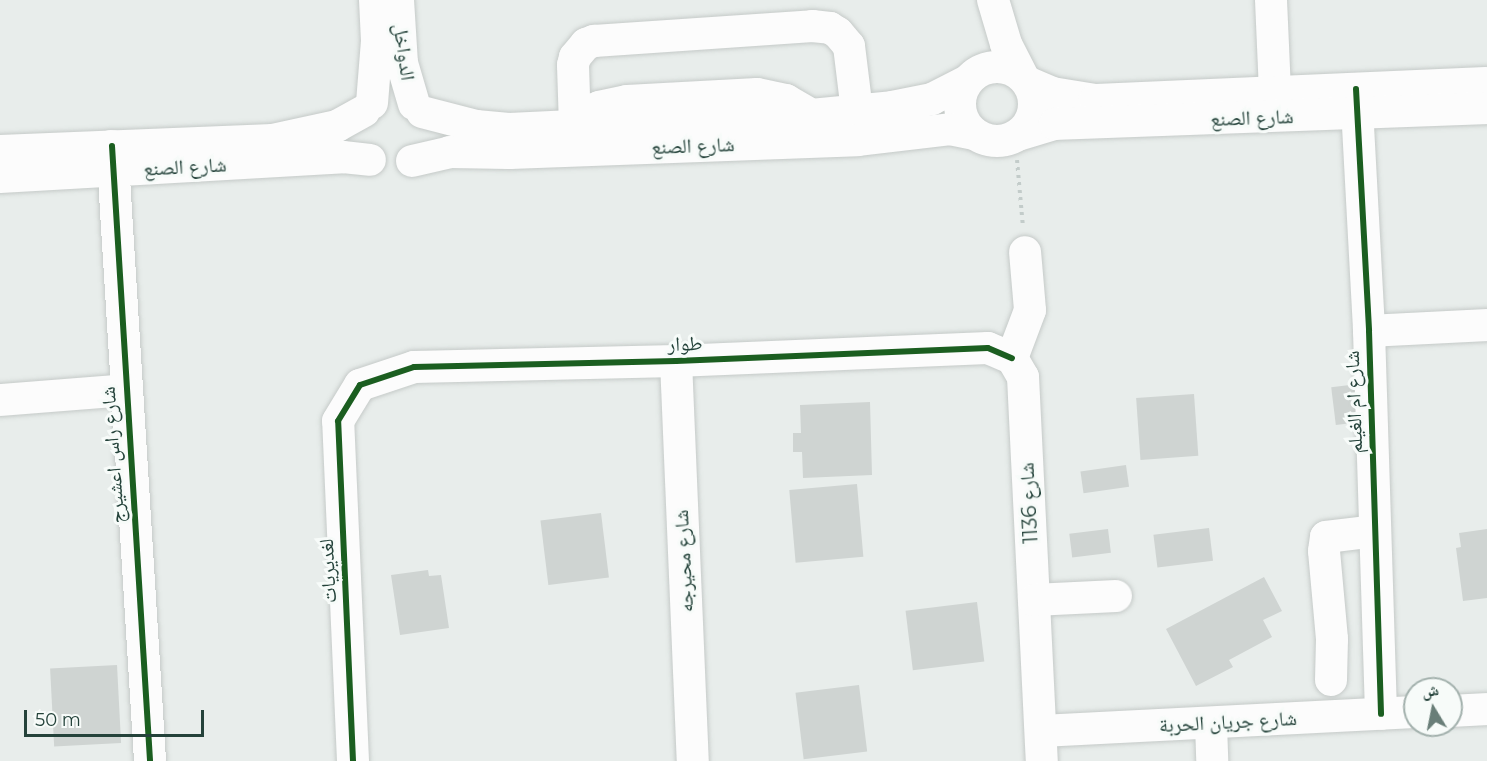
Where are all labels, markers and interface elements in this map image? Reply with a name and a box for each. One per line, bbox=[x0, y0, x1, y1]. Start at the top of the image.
street label: الدواخل bbox=[388, 22, 420, 82]
street label: شارع الصنع bbox=[1210, 105, 1294, 131]
street label: شارع الصنع bbox=[651, 133, 735, 159]
street label: شارع الصنع bbox=[143, 153, 227, 181]
street label: طوار bbox=[667, 331, 703, 357]
street label: شارع ام الغيلم bbox=[1340, 350, 1368, 454]
street label: شارع راس اعشيرج bbox=[96, 386, 130, 524]
street label: شارع 1136 bbox=[1015, 462, 1043, 544]
street label: شارع محيرجه bbox=[669, 509, 699, 613]
street label: لغديريات bbox=[314, 538, 342, 604]
north arrow bbox=[1403, 677, 1463, 737]
text: ش bbox=[1420, 680, 1440, 702]
scale bar bbox=[27, 698, 207, 736]
street label: شارع جريان الحربة bbox=[1159, 706, 1297, 738]
text: 50 m bbox=[35, 709, 81, 731]

